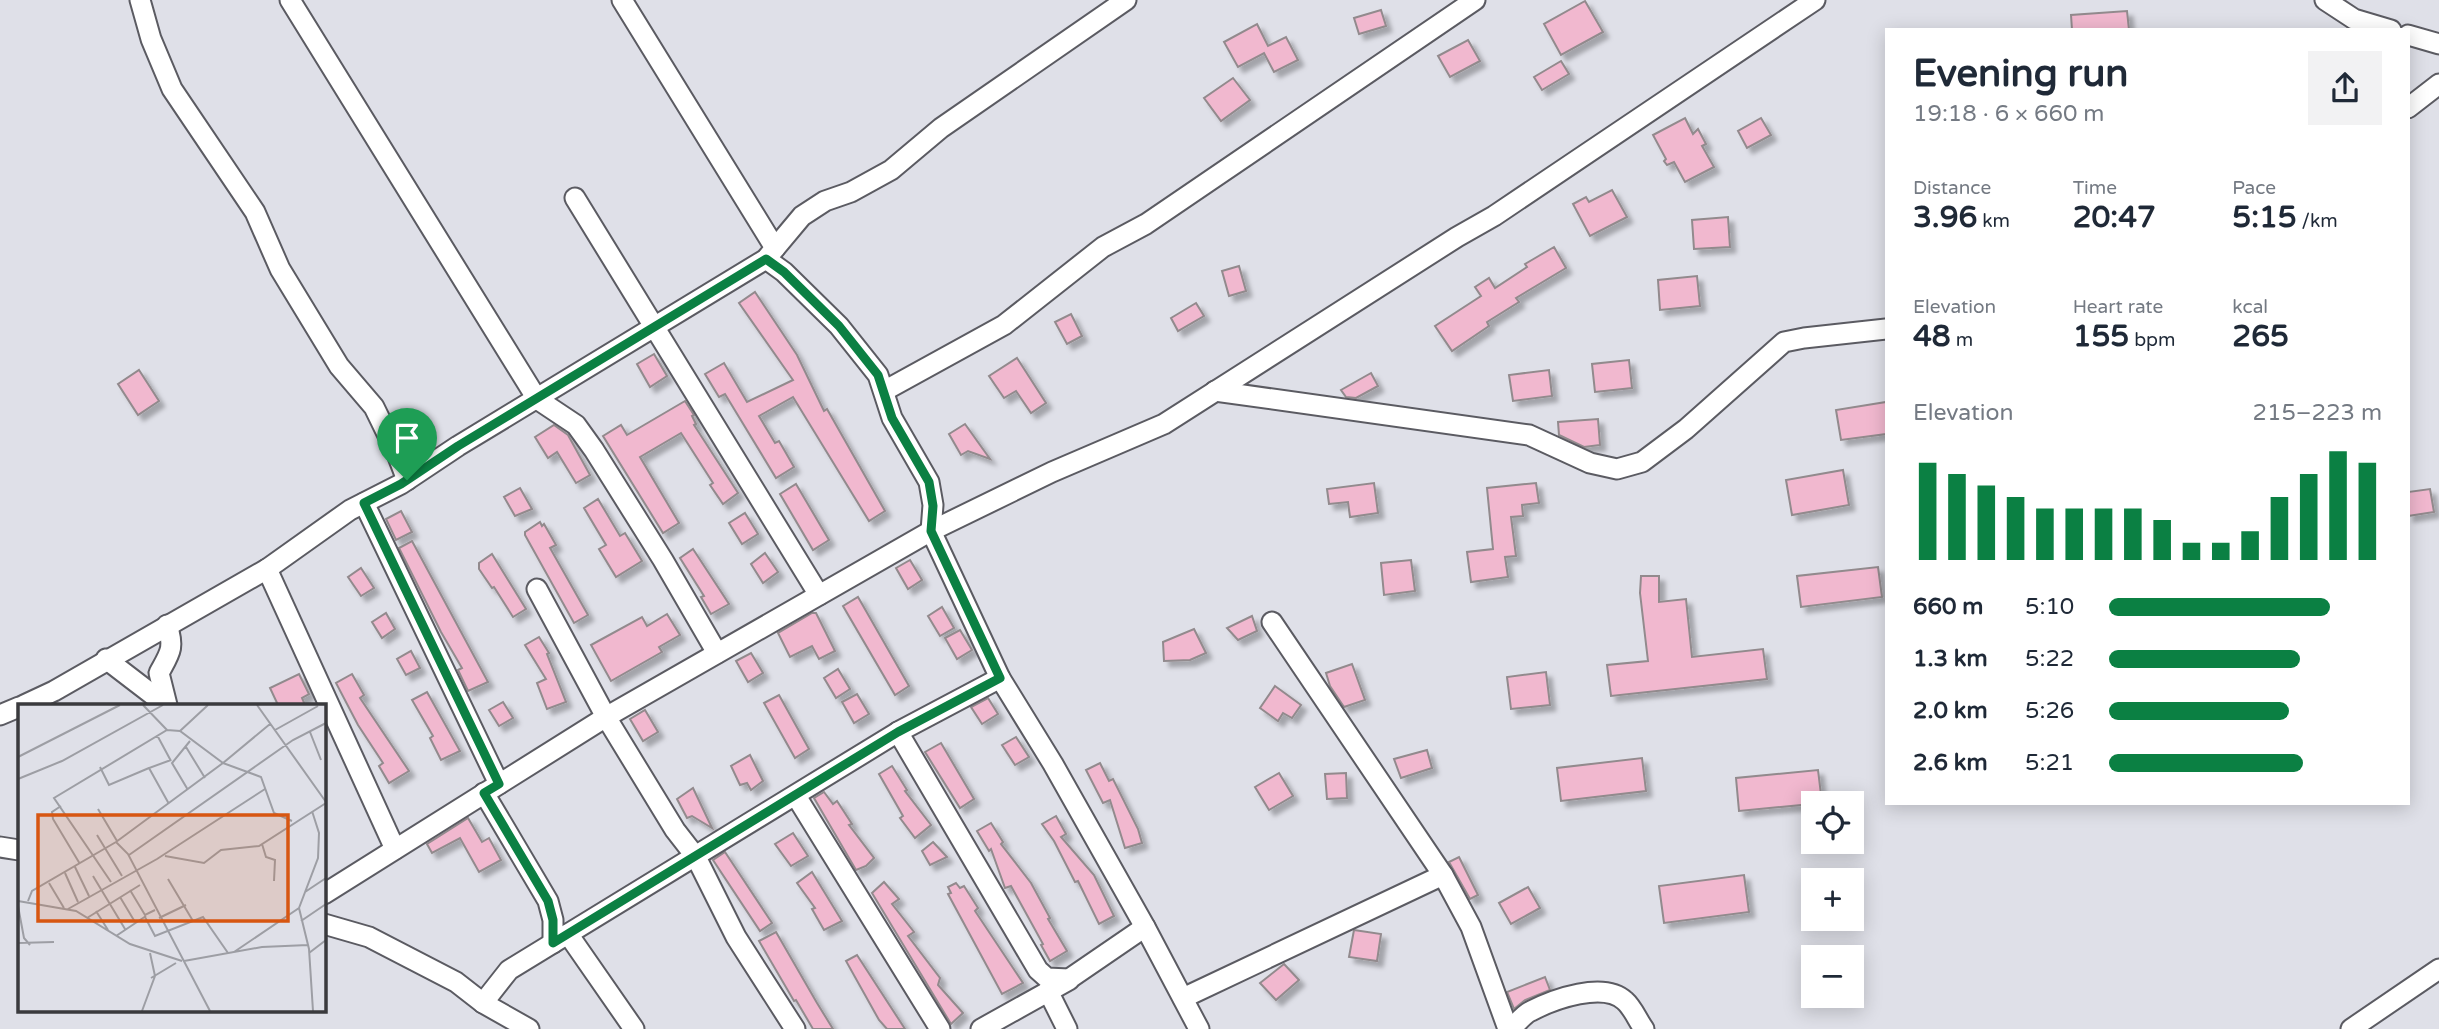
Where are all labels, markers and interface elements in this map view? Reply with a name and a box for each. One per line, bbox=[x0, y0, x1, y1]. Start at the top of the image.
text: Evening run bbox=[1913, 51, 2128, 97]
button: share bbox=[2308, 51, 2382, 125]
text: 19:18 · 6 × 660 m bbox=[1913, 100, 2104, 128]
text: Distance bbox=[1913, 177, 1991, 199]
text: Time bbox=[2073, 177, 2117, 199]
text: Pace bbox=[2232, 177, 2276, 199]
text: 3.96 bbox=[1913, 199, 1977, 236]
text: 20:47 bbox=[2073, 199, 2156, 236]
text: 5:15 bbox=[2232, 199, 2297, 236]
text: km bbox=[1977, 210, 2010, 232]
text: /km bbox=[2297, 210, 2338, 232]
text: Elevation bbox=[1913, 296, 1996, 318]
text: Heart rate bbox=[2073, 296, 2163, 318]
text: kcal bbox=[2232, 296, 2268, 318]
text: 48 bbox=[1913, 318, 1951, 355]
text: 155 bbox=[2073, 318, 2129, 355]
text: 265 bbox=[2232, 318, 2289, 355]
text: m bbox=[1951, 329, 1973, 351]
text: bpm bbox=[2129, 329, 2176, 351]
text: Elevation bbox=[1913, 399, 2014, 427]
text: 215–223 m bbox=[2253, 399, 2382, 427]
pin bbox=[377, 408, 437, 480]
icon: arrive bbox=[388, 419, 426, 457]
text: 660 m bbox=[1913, 593, 1983, 621]
text: 5:10 bbox=[2025, 593, 2074, 621]
text: 1.3 km bbox=[1913, 645, 1988, 673]
text: 5:22 bbox=[2025, 645, 2074, 673]
text: 2.0 km bbox=[1913, 697, 1988, 725]
text: 5:26 bbox=[2025, 697, 2074, 725]
inset map bbox=[18, 704, 326, 1012]
text: 2.6 km bbox=[1913, 749, 1988, 777]
text: 5:21 bbox=[2025, 749, 2074, 777]
map controls bbox=[1801, 791, 1864, 1008]
button: locate bbox=[1801, 791, 1864, 854]
button: + bbox=[1801, 868, 1864, 931]
button: − bbox=[1801, 945, 1864, 1008]

